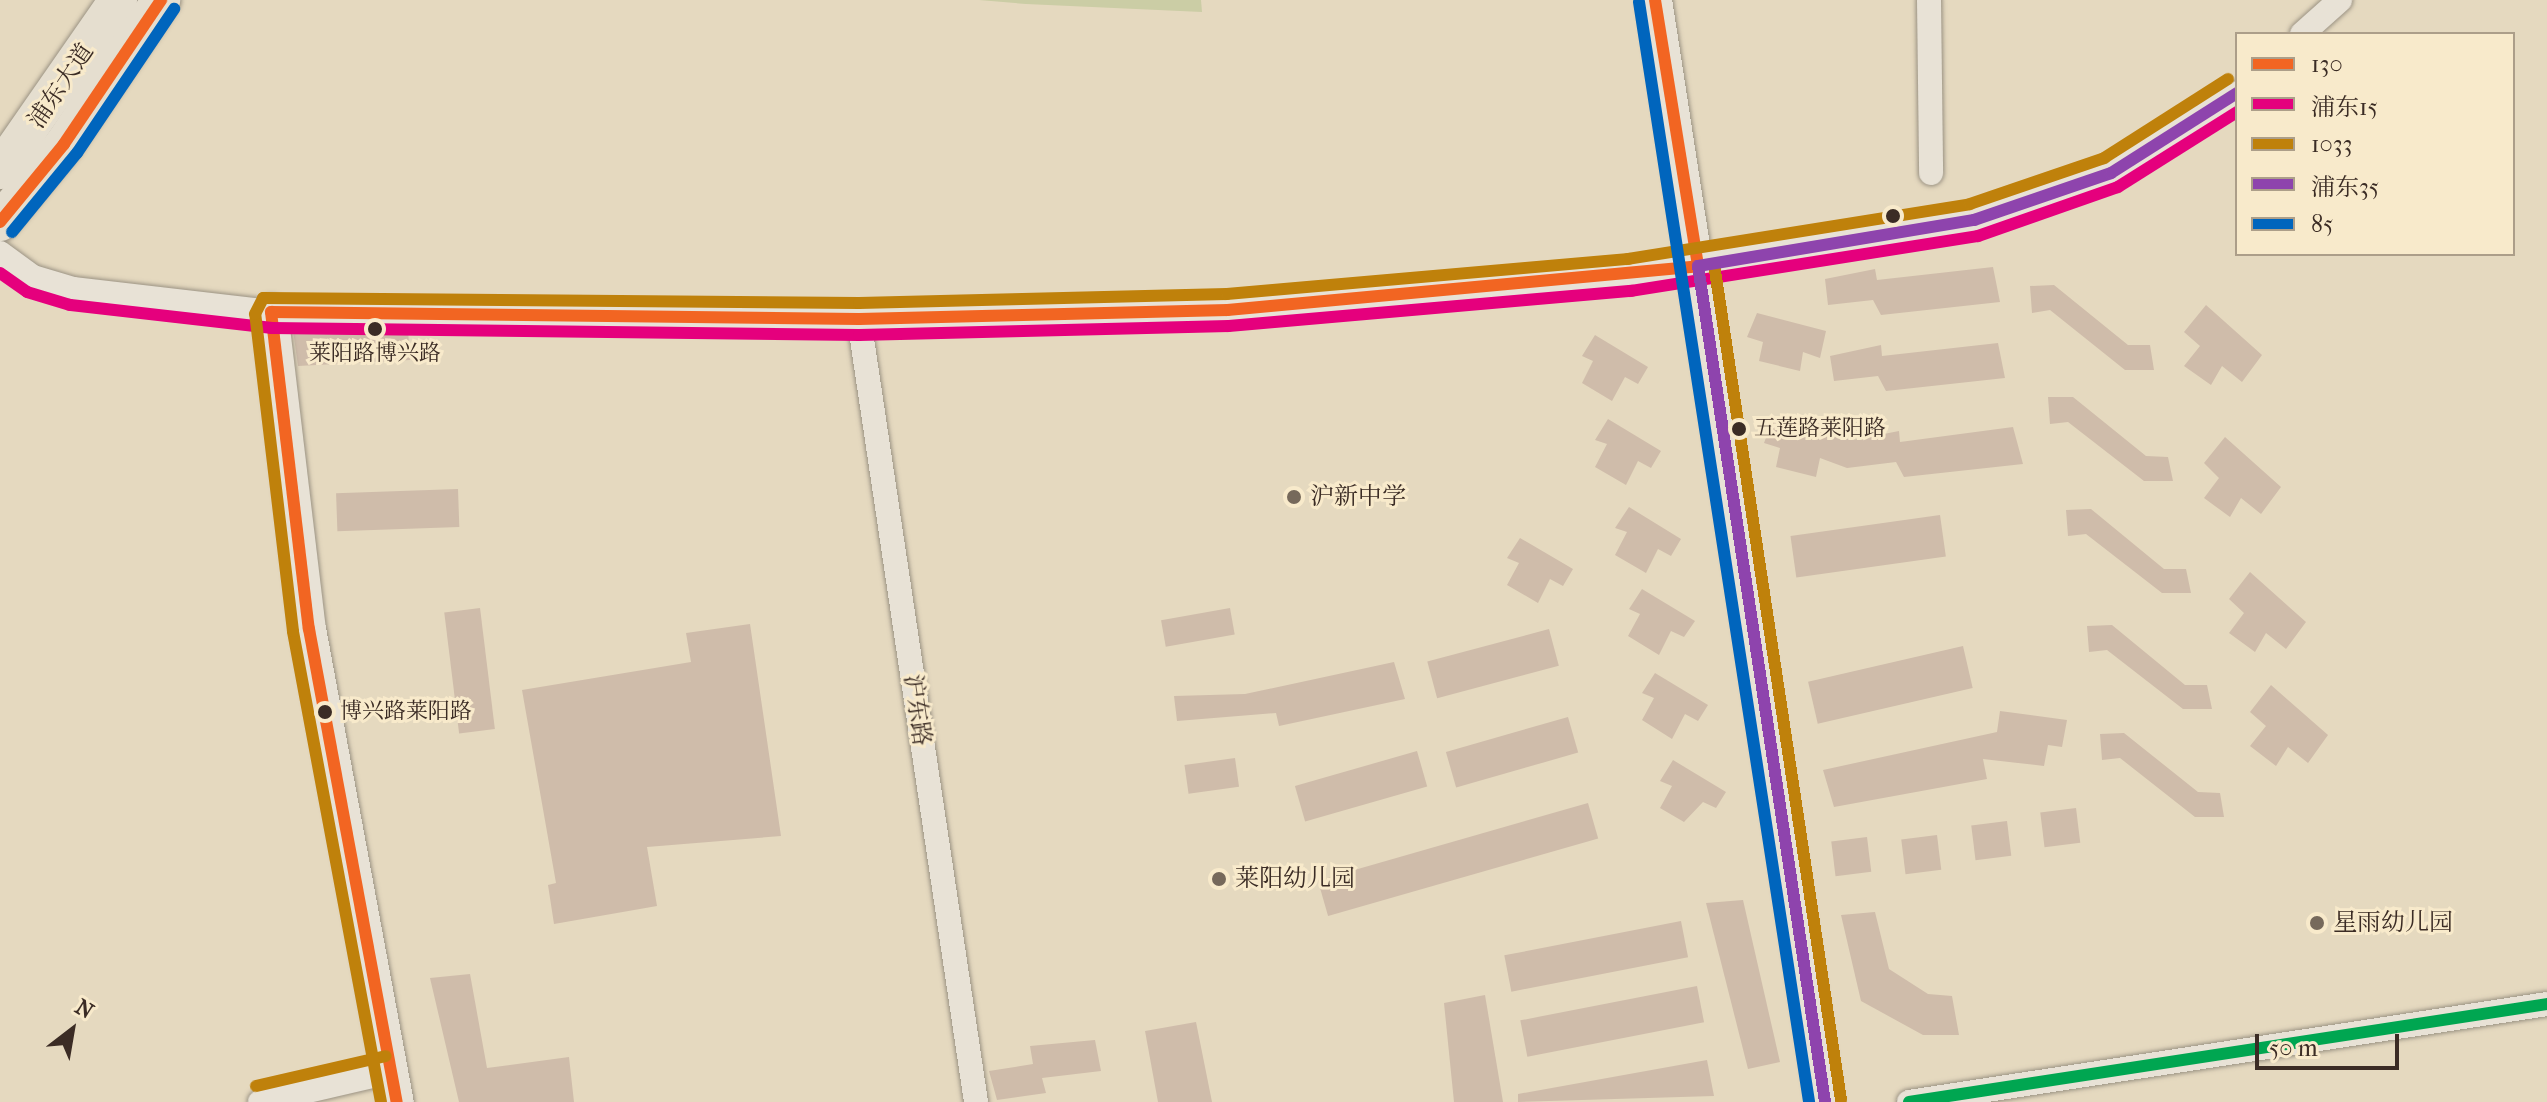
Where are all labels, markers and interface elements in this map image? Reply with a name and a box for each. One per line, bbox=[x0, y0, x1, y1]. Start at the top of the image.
legend bbox=[2235, 32, 2515, 256]
street label: 浦东大道 bbox=[22, 38, 100, 134]
text: 130 bbox=[2311, 50, 2343, 78]
text: 浦东15 bbox=[2311, 93, 2378, 121]
text: 1033 bbox=[2311, 130, 2352, 158]
text: 浦东35 bbox=[2311, 173, 2379, 201]
unlabelled marker bbox=[1885, 208, 1901, 224]
text: 85 bbox=[2311, 210, 2333, 238]
marker: 莱阳路博兴路 bbox=[367, 321, 383, 337]
place label: 莱阳路博兴路 bbox=[309, 341, 441, 367]
place label: 五莲路莱阳路 bbox=[1754, 416, 1886, 442]
marker: 五莲路莱阳路 bbox=[1731, 421, 1747, 437]
place label: 沪新中学 bbox=[1310, 483, 1406, 511]
marker: 沪新中学 bbox=[1285, 488, 1303, 506]
street label: 沪东路 bbox=[898, 672, 936, 748]
place label: 博兴路莱阳路 bbox=[340, 699, 472, 725]
marker: 博兴路莱阳路 bbox=[317, 704, 333, 720]
place label: 莱阳幼儿园 bbox=[1235, 865, 1355, 893]
marker: 莱阳幼儿园 bbox=[1210, 870, 1228, 888]
place label: 星雨幼儿园 bbox=[2333, 909, 2453, 937]
marker: 星雨幼儿园 bbox=[2308, 914, 2326, 932]
north arrow bbox=[32, 990, 112, 1070]
text: N bbox=[71, 994, 98, 1025]
scale bar bbox=[2259, 1018, 2403, 1068]
text: 50 m bbox=[2269, 1034, 2318, 1062]

